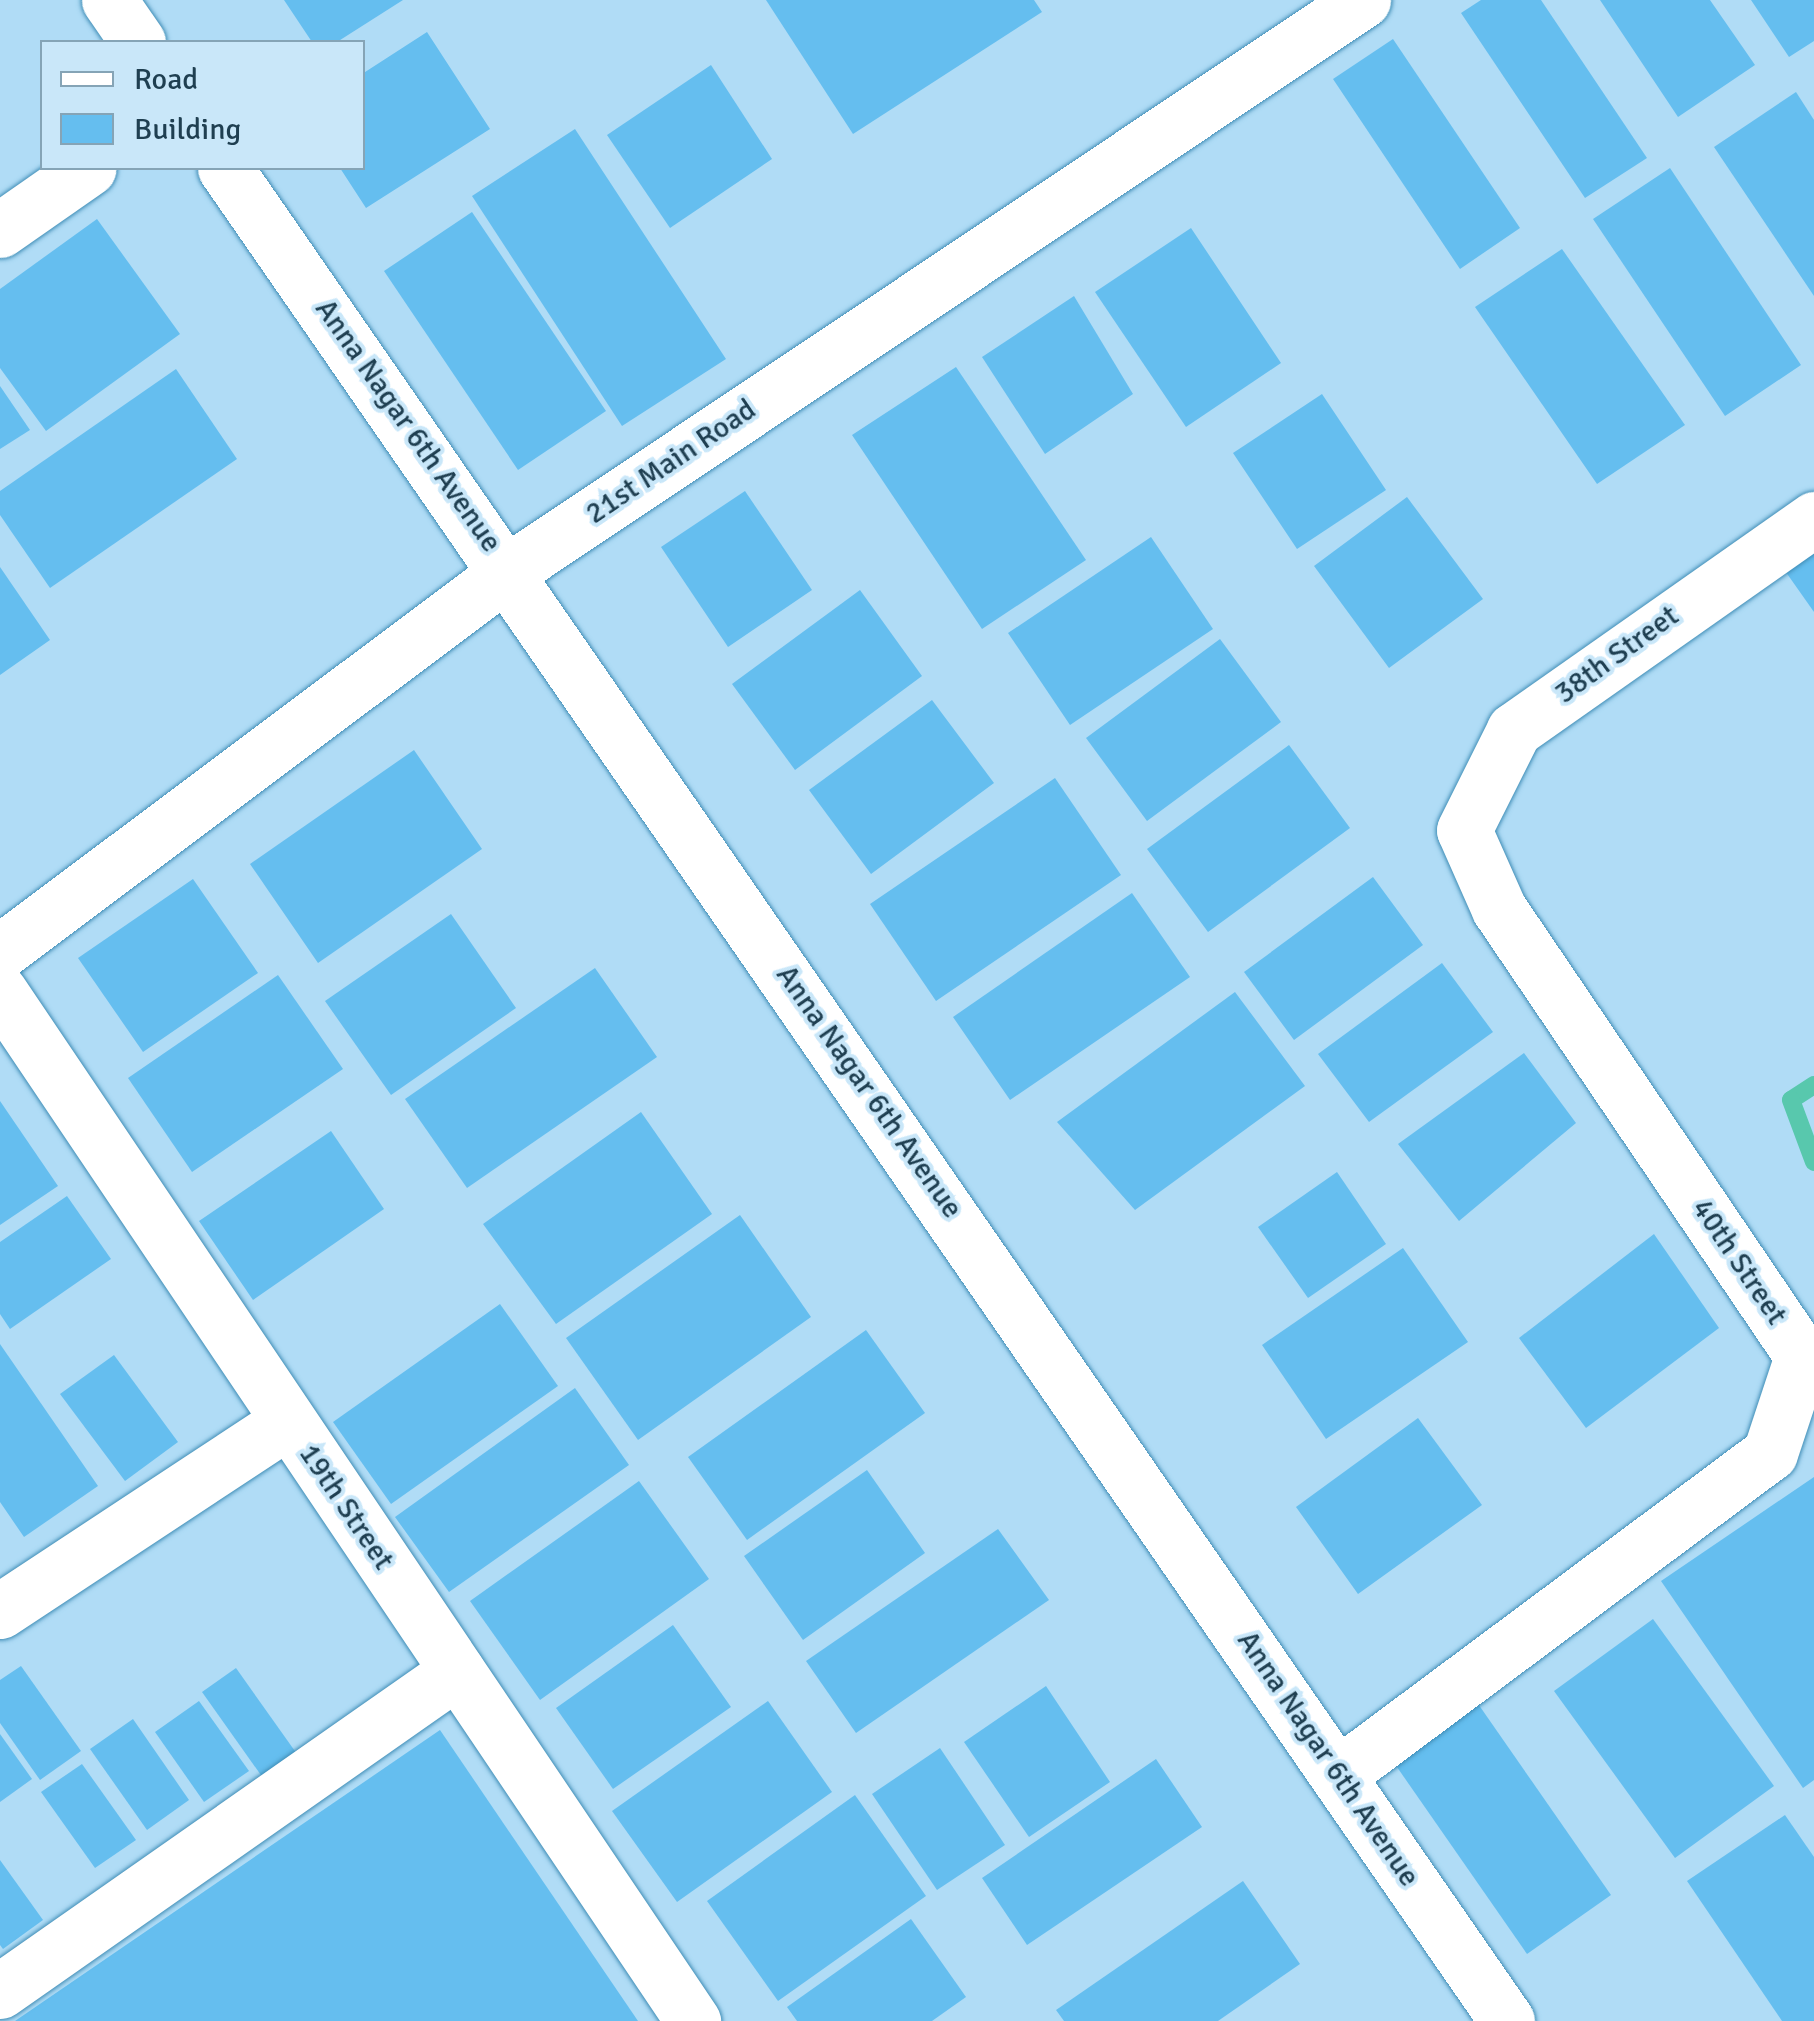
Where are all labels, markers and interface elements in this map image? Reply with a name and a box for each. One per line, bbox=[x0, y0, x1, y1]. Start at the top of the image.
legend bbox=[40, 40, 365, 170]
text: Road bbox=[134, 61, 198, 98]
text: Building bbox=[134, 111, 241, 148]
street label: Anna Nagar 6th Avenue bbox=[307, 293, 509, 559]
street label: 21st Main Road bbox=[579, 392, 763, 532]
street label: 38th Street bbox=[1548, 598, 1686, 712]
street label: Anna Nagar 6th Avenue bbox=[768, 959, 970, 1225]
street label: 40th Street bbox=[1684, 1192, 1794, 1332]
street label: 19th Street bbox=[291, 1437, 401, 1577]
street label: Anna Nagar 6th Avenue bbox=[1229, 1624, 1427, 1894]

